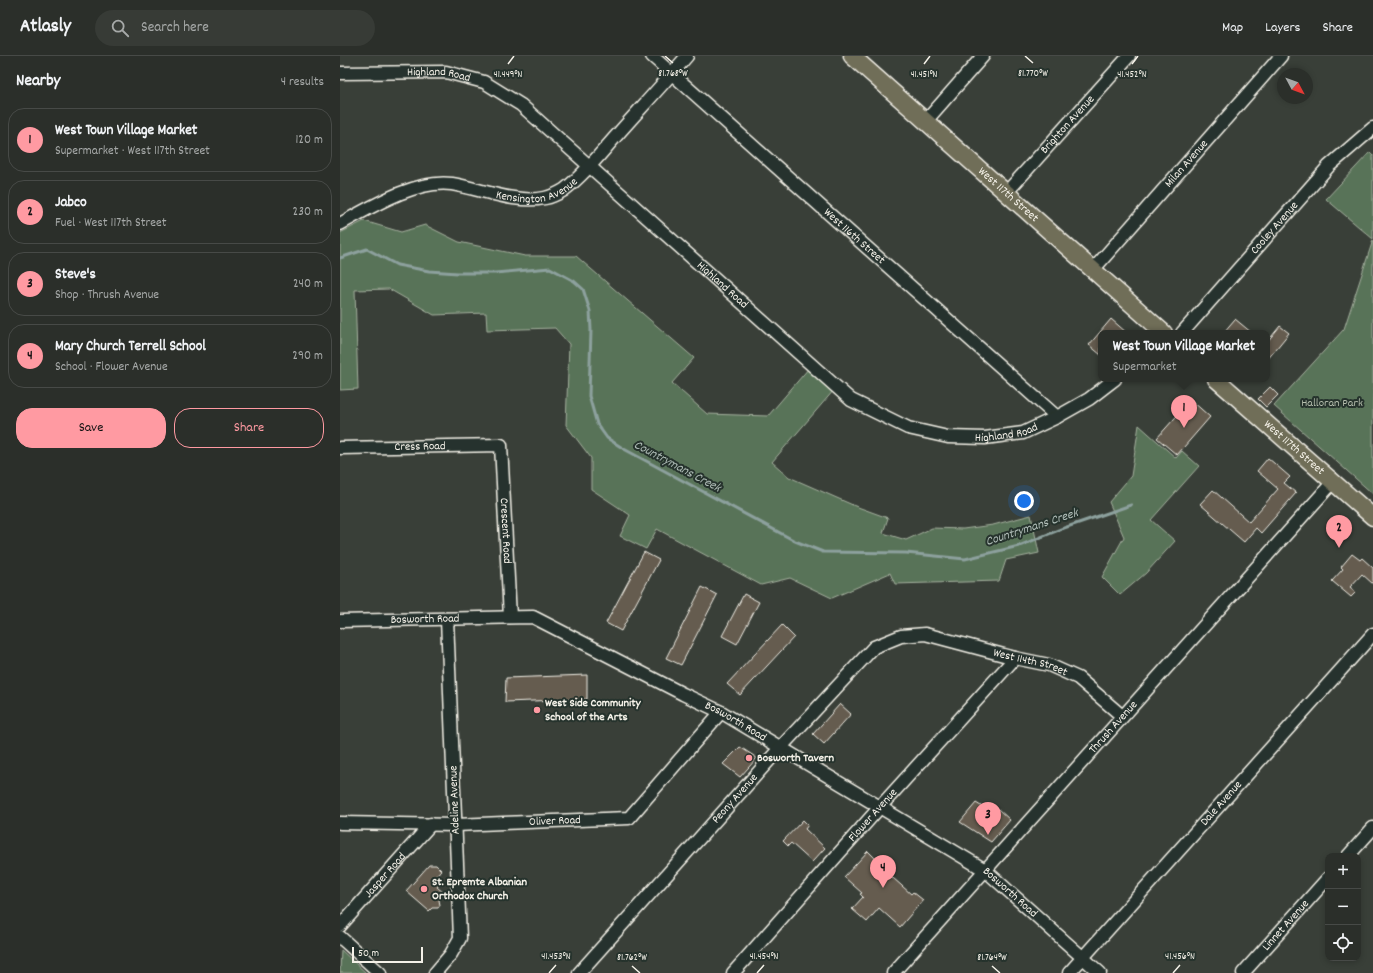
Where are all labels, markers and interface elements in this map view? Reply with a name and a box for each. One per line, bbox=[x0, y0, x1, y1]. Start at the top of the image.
search box bbox=[95, 10, 375, 46]
text: Atlasly bbox=[20, 14, 71, 41]
icon: search bbox=[109, 17, 131, 39]
text: Search here bbox=[141, 17, 209, 39]
text: Map bbox=[1222, 18, 1243, 38]
text: Layers bbox=[1265, 18, 1300, 38]
text: Share bbox=[1322, 18, 1353, 38]
street label: Highland Road bbox=[407, 64, 472, 87]
text: 81.768°W bbox=[658, 67, 688, 81]
text: 81.770°W bbox=[1018, 67, 1048, 81]
text: 41.449°N bbox=[493, 68, 523, 82]
text: 41.451°N bbox=[910, 68, 938, 82]
text: 41.452°N bbox=[1117, 68, 1147, 82]
north arrow bbox=[1277, 68, 1313, 104]
text: Nearby bbox=[16, 70, 60, 94]
text: 4 results bbox=[281, 73, 324, 92]
street label: Brighton Avenue bbox=[1036, 91, 1099, 158]
text: West Town Village Market bbox=[55, 120, 197, 142]
text: 1 bbox=[29, 131, 31, 150]
text: 120 m bbox=[295, 131, 323, 150]
street label: Milan Avenue bbox=[1161, 136, 1212, 191]
text: Supermarket · West 117th Street bbox=[55, 142, 210, 161]
street label: West 117th Street bbox=[974, 163, 1043, 227]
street label: Kensington Avenue bbox=[494, 174, 582, 208]
text: Jabco bbox=[55, 192, 87, 214]
street label: Cooley Avenue bbox=[1247, 198, 1302, 258]
text: 2 bbox=[27, 203, 33, 222]
text: 230 m bbox=[293, 203, 323, 222]
street label: West 116th Street bbox=[820, 204, 889, 269]
text: Fuel · West 117th Street bbox=[55, 214, 167, 233]
street label: Highland Road bbox=[693, 257, 752, 313]
text: Steve's bbox=[55, 264, 96, 286]
text: 3 bbox=[27, 275, 33, 294]
text: 240 m bbox=[293, 275, 323, 294]
text: Shop · Thrush Avenue bbox=[55, 286, 159, 305]
popup bbox=[1098, 330, 1270, 382]
text: Mary Church Terrell School bbox=[55, 336, 206, 358]
text: West Town Village Market bbox=[1113, 336, 1255, 358]
text: 4 bbox=[27, 347, 33, 366]
text: 290 m bbox=[292, 347, 323, 366]
text: School · Flower Avenue bbox=[55, 358, 168, 377]
text: Supermarket bbox=[1113, 358, 1176, 377]
pin: 1 bbox=[1171, 395, 1197, 428]
park label: Halloran Park bbox=[1301, 395, 1363, 412]
button: Save bbox=[16, 408, 166, 448]
button: Share bbox=[174, 408, 324, 448]
street label: West 117th Street bbox=[1260, 416, 1329, 480]
street label: Highland Road bbox=[975, 419, 1041, 447]
water label: Countrymans Creek bbox=[630, 436, 725, 499]
street label: Cress Road bbox=[394, 438, 446, 455]
your location bbox=[1014, 491, 1034, 511]
street label: Crescent Road bbox=[495, 497, 516, 564]
water label: Countrymans Creek bbox=[983, 504, 1082, 552]
pin: 2 bbox=[1326, 515, 1352, 548]
street label: Bosworth Road bbox=[390, 610, 460, 628]
street label: West 114th Street bbox=[991, 644, 1071, 681]
place label: West Side Community School of the Arts bbox=[545, 695, 642, 726]
street label: Bosworth Road bbox=[702, 697, 770, 746]
street label: Thrush Avenue bbox=[1085, 697, 1142, 758]
marker: West Side Community School of the Arts bbox=[532, 705, 542, 715]
place label: Bosworth Tavern bbox=[757, 750, 834, 767]
marker: Bosworth Tavern bbox=[744, 753, 754, 763]
street label: Adeline Avenue bbox=[445, 765, 465, 835]
street label: Peony Avenue bbox=[708, 770, 762, 827]
street label: Dale Avenue bbox=[1196, 777, 1246, 830]
street label: Flower Avenue bbox=[844, 785, 901, 846]
pin: 3 bbox=[975, 802, 1001, 835]
street label: Oliver Road bbox=[529, 811, 581, 831]
street label: Jasper Road bbox=[360, 849, 410, 902]
map controls bbox=[1325, 853, 1361, 961]
button: + bbox=[1325, 853, 1361, 889]
pin: 4 bbox=[870, 855, 896, 888]
street label: Bosworth Road bbox=[979, 863, 1041, 922]
place label: St. Epremte Albanian Orthodox Church bbox=[432, 874, 527, 905]
marker: St. Epremte Albanian Orthodox Church bbox=[419, 884, 429, 894]
button: − bbox=[1325, 889, 1361, 925]
street label: Linnet Avenue bbox=[1258, 896, 1313, 955]
button: locate bbox=[1325, 925, 1361, 961]
scale bar bbox=[352, 945, 423, 964]
text: 50 m bbox=[358, 946, 379, 962]
text: 41.453°N bbox=[541, 950, 571, 964]
text: 41.454°N bbox=[749, 950, 779, 964]
text: 41.456°N bbox=[1165, 950, 1195, 964]
text: 81.762°W bbox=[617, 951, 647, 965]
text: 81.764°W bbox=[977, 951, 1007, 965]

